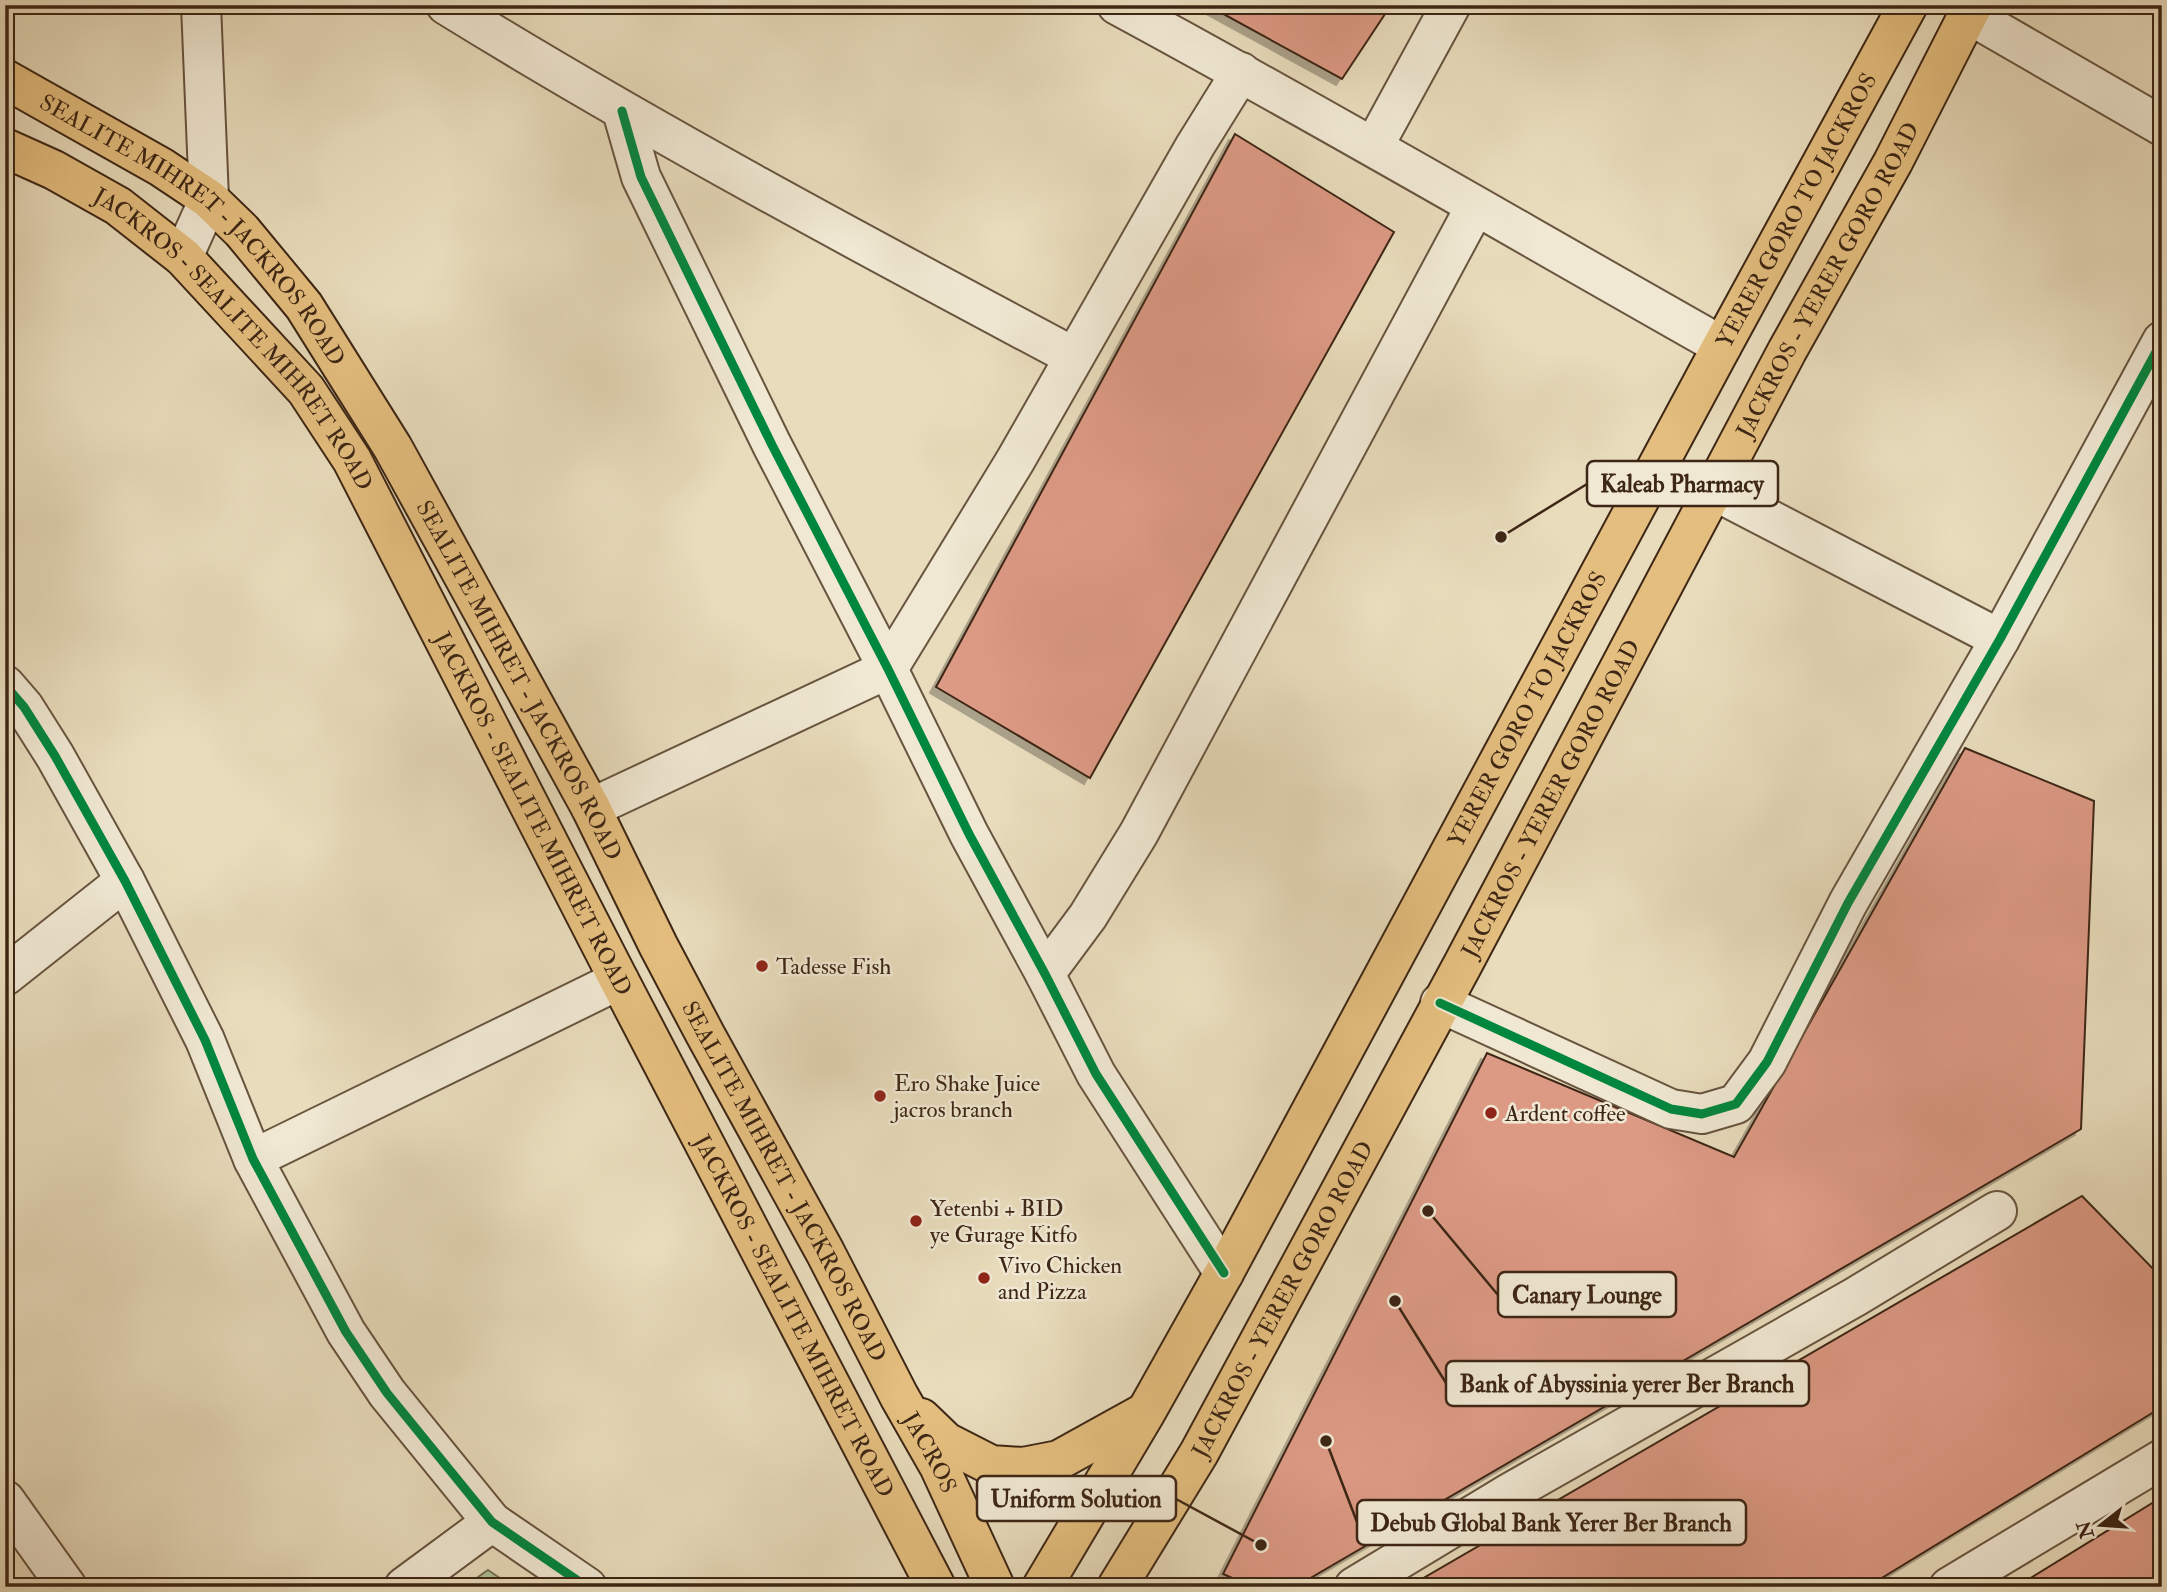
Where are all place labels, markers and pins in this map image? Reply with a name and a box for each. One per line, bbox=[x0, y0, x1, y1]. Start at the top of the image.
callout: Kaleab Pharmacy bbox=[1587, 461, 1778, 506]
place label: Tadesse Fish bbox=[776, 952, 891, 981]
marker: Tadesse Fish bbox=[754, 958, 770, 974]
place label: Ero Shake Juice jacros branch bbox=[890, 1069, 1040, 1124]
marker: Ero Shake Juice jacros branch bbox=[872, 1088, 888, 1104]
place label: Ardent coffee bbox=[1504, 1099, 1626, 1128]
marker: Ardent coffee bbox=[1483, 1105, 1499, 1121]
place label: Yetenbi + BID ye Gurage Kitfo bbox=[930, 1194, 1077, 1249]
marker: Yetenbi + BID ye Gurage Kitfo bbox=[908, 1213, 924, 1229]
place label: Vivo Chicken and Pizza bbox=[998, 1251, 1122, 1306]
marker: Vivo Chicken and Pizza bbox=[976, 1270, 992, 1286]
callout: Canary Lounge bbox=[1498, 1272, 1676, 1317]
callout: Bank of Abyssinia yerer Ber Branch bbox=[1446, 1361, 1809, 1406]
callout: Uniform Solution bbox=[977, 1476, 1176, 1521]
callout: Debub Global Bank Yerer Ber Branch bbox=[1357, 1500, 1746, 1545]

